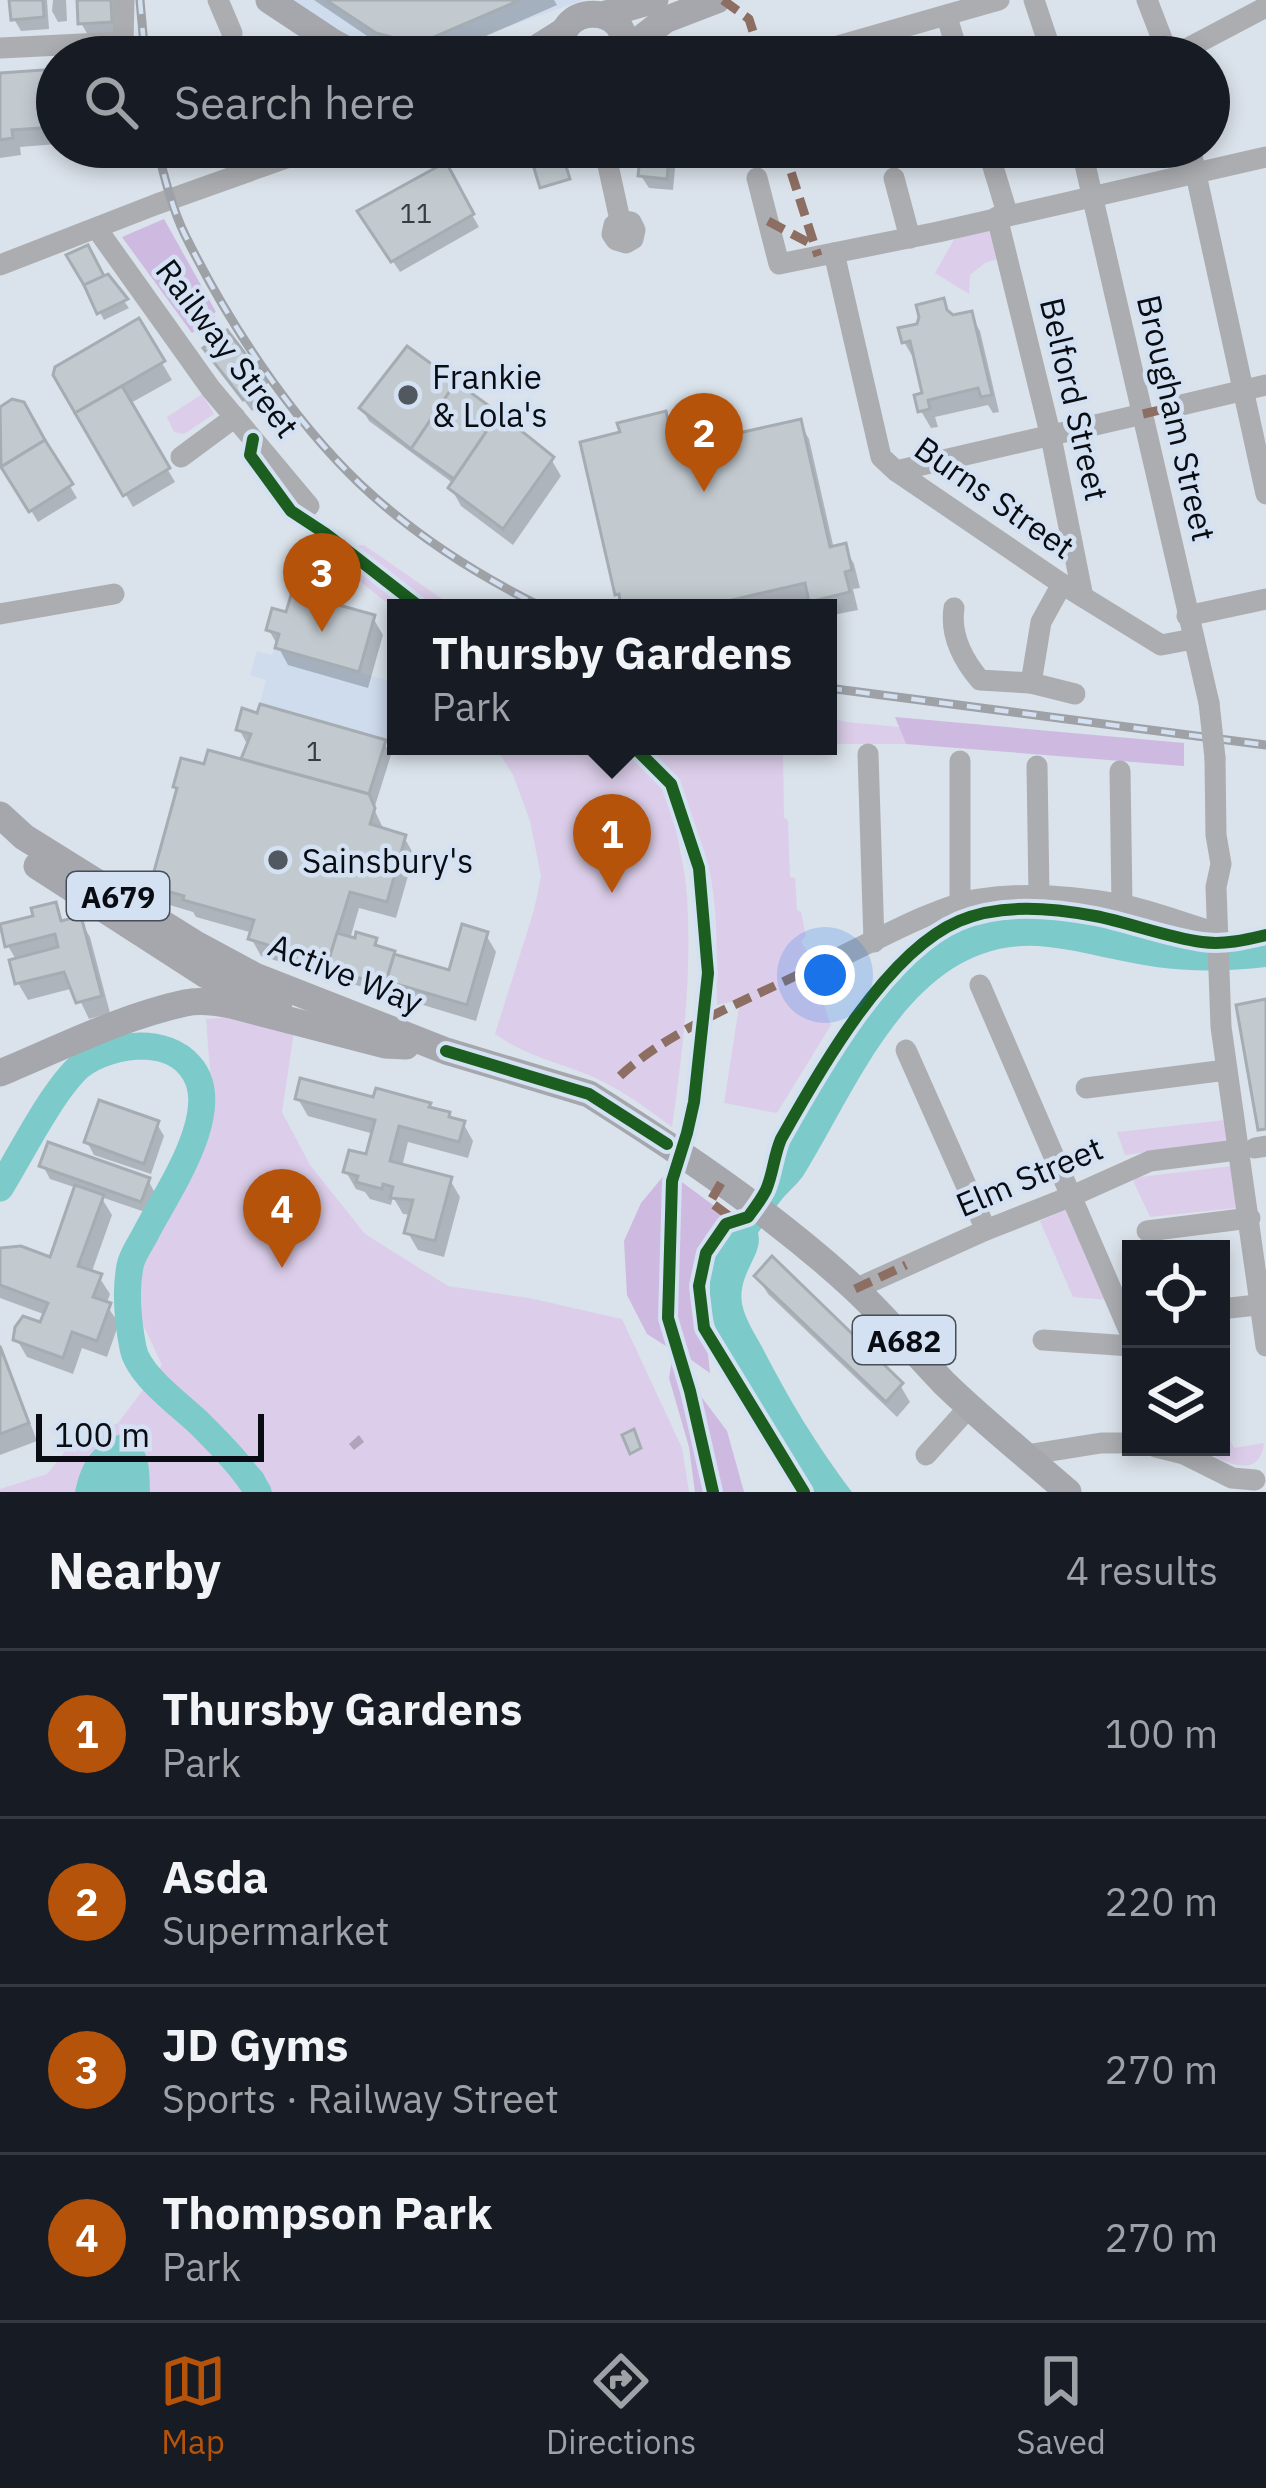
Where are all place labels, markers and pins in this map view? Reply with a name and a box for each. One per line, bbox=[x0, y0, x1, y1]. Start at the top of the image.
place label: Frankie & Lola's bbox=[432, 355, 548, 436]
marker: Frankie & Lola's bbox=[395, 382, 421, 408]
pin: 2 bbox=[665, 393, 743, 492]
pin: 3 bbox=[283, 533, 361, 632]
pin: 1 bbox=[573, 794, 651, 893]
place label: Sainsbury's bbox=[302, 839, 473, 882]
marker: Sainsbury's bbox=[265, 847, 291, 873]
pin: 4 bbox=[243, 1169, 321, 1268]

